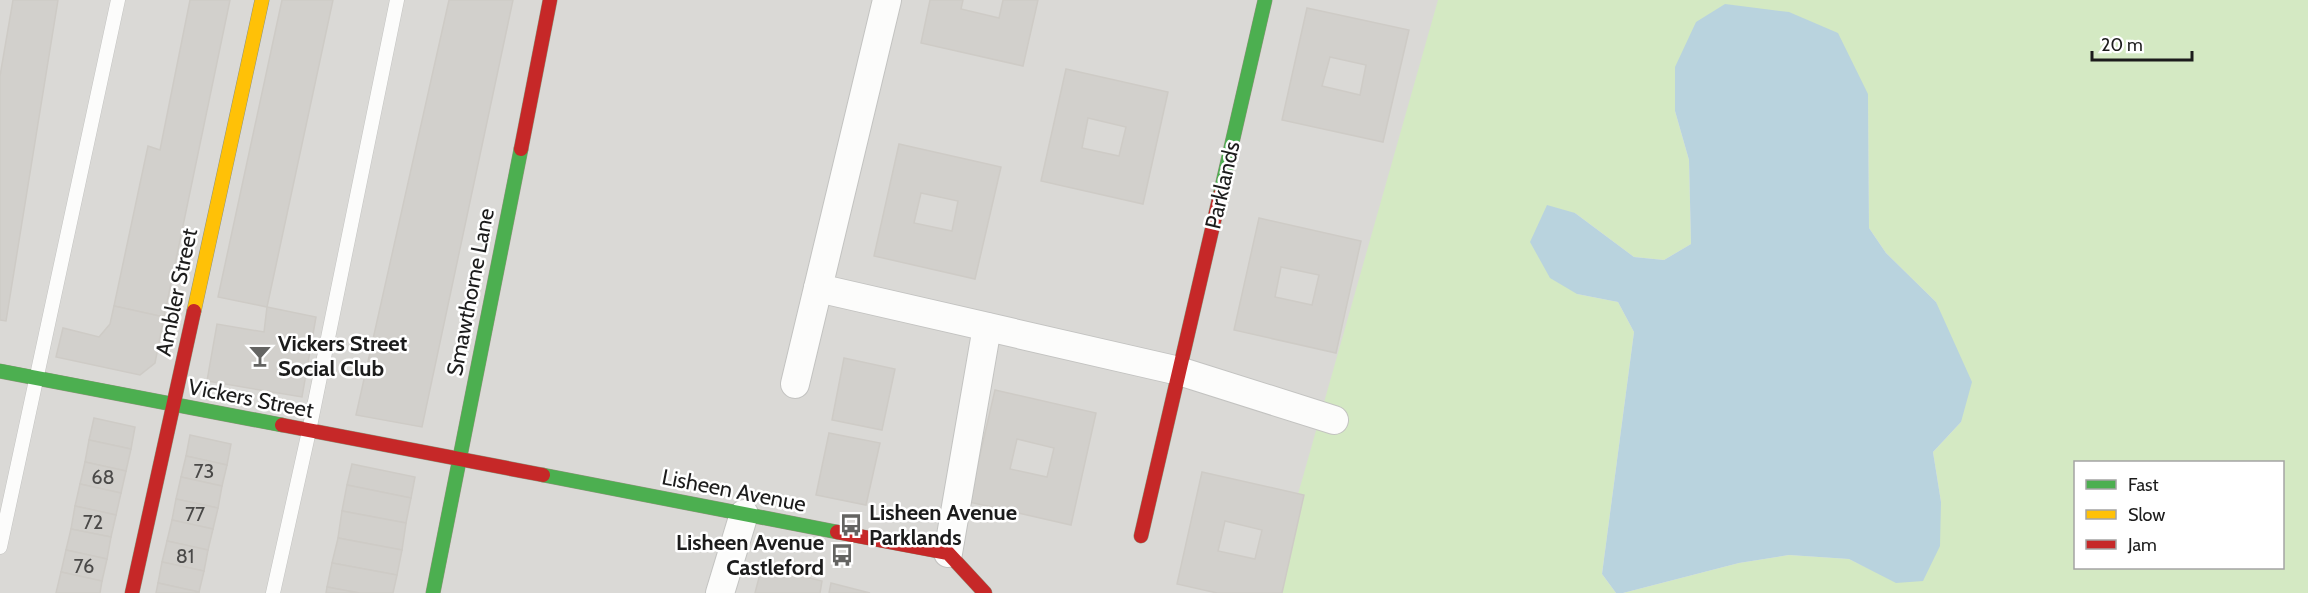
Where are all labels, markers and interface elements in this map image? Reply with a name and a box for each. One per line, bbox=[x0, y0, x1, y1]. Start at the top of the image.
scale bar bbox=[2092, 24, 2192, 62]
text: 20 m bbox=[2101, 34, 2143, 56]
street label: Parklands bbox=[1199, 139, 1246, 232]
street label: Smawthorne Lane bbox=[441, 206, 500, 378]
street label: Ambler Street bbox=[150, 225, 203, 358]
place label: Vickers Street Social Club bbox=[278, 330, 408, 382]
bar icon: Vickers Street Social Club bbox=[247, 343, 273, 369]
street label: Vickers Street bbox=[186, 373, 316, 424]
house number: 73 bbox=[194, 459, 214, 483]
legend bbox=[2074, 461, 2284, 569]
street label: Lisheen Avenue bbox=[660, 463, 808, 518]
house number: 68 bbox=[91, 465, 115, 489]
text: Fast bbox=[2128, 474, 2159, 496]
place label: Lisheen Avenue Parklands bbox=[869, 499, 1017, 551]
house number: 77 bbox=[185, 502, 205, 526]
text: Slow bbox=[2128, 504, 2165, 526]
house number: 72 bbox=[83, 510, 103, 534]
bus stop icon: Lisheen Avenue Parklands bbox=[838, 512, 864, 538]
place label: Lisheen Avenue Castleford bbox=[676, 529, 824, 581]
text: Jam bbox=[2127, 534, 2157, 556]
bus stop icon: Lisheen Avenue Castleford bbox=[829, 542, 855, 568]
house number: 81 bbox=[176, 544, 194, 568]
house number: 76 bbox=[74, 554, 94, 578]

